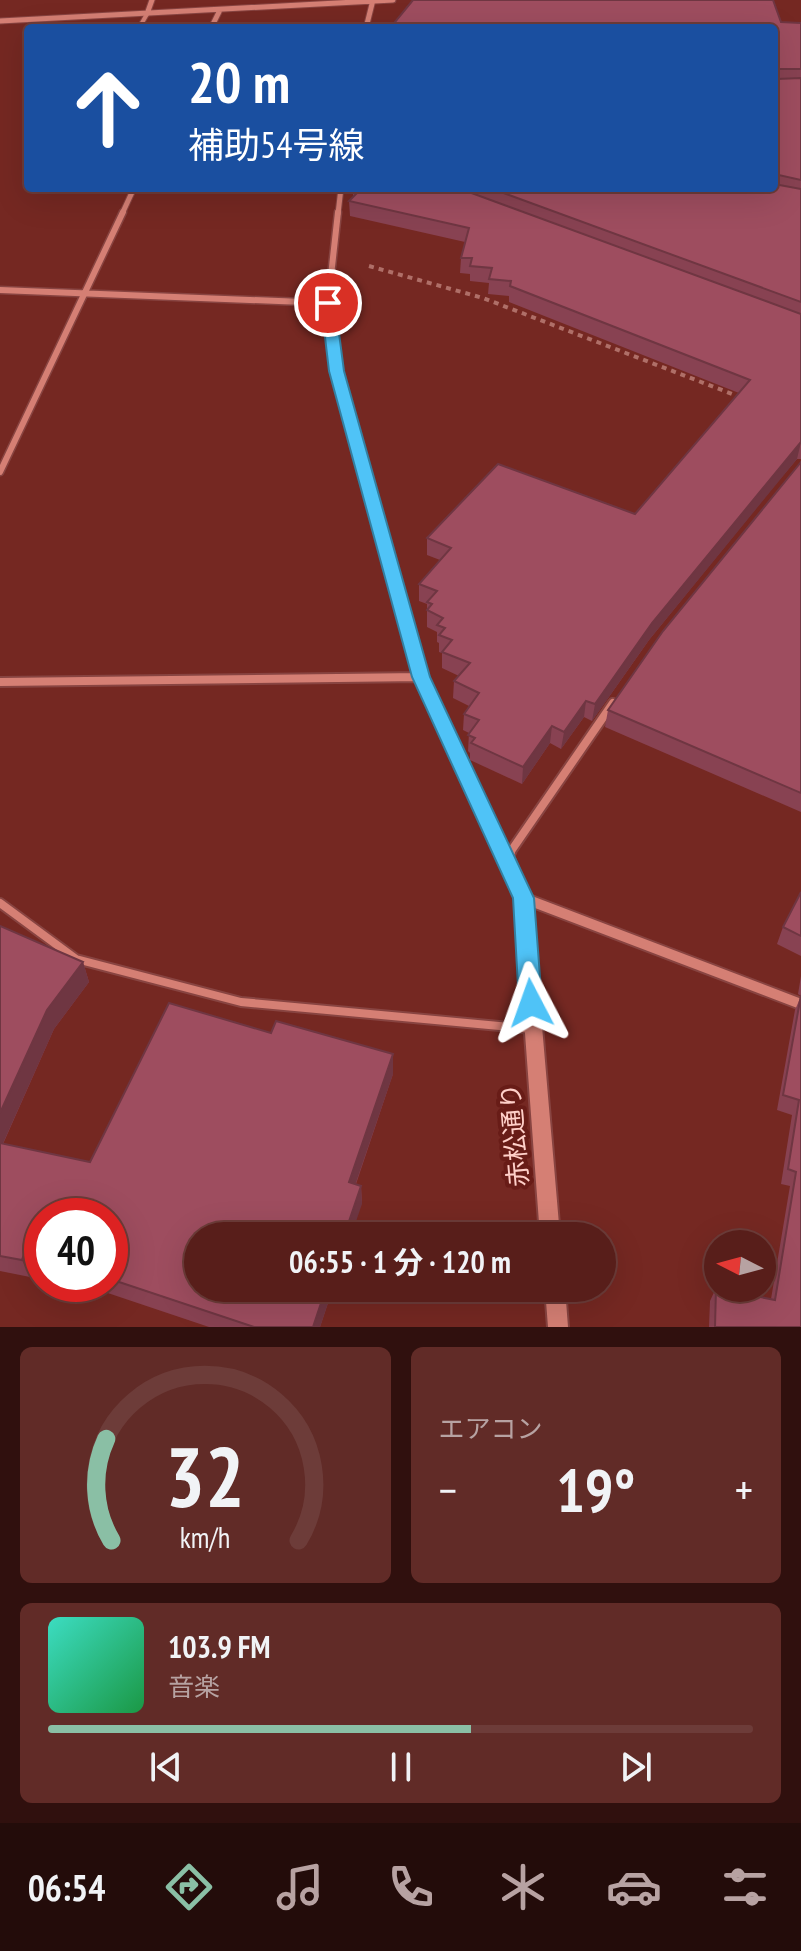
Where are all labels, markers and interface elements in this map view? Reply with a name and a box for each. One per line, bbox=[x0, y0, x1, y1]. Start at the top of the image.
text: 20 m bbox=[188, 46, 290, 118]
icon: ahead bbox=[56, 56, 160, 160]
text: 補助54号線 bbox=[188, 121, 364, 168]
pin bbox=[294, 269, 362, 337]
icon: arrive bbox=[306, 281, 350, 325]
position arrow bbox=[489, 961, 573, 1045]
street label: 赤松通り bbox=[493, 1082, 535, 1188]
speed limit sign: 40 bbox=[24, 1198, 128, 1302]
north arrow bbox=[704, 1230, 776, 1302]
map controls bbox=[704, 1230, 776, 1302]
text: 06:55 · 1 分 · 120 m bbox=[289, 1242, 511, 1281]
text: エアコン bbox=[439, 1412, 543, 1445]
text: 32 bbox=[165, 1422, 245, 1530]
text: 19° bbox=[556, 1451, 635, 1529]
text: − bbox=[439, 1461, 457, 1518]
text: + bbox=[735, 1461, 753, 1518]
text: km/h bbox=[180, 1519, 231, 1556]
text: 103.9 FM bbox=[168, 1627, 270, 1666]
text: 音楽 bbox=[168, 1670, 220, 1703]
icon: previous bbox=[144, 1745, 188, 1789]
icon: pause bbox=[379, 1745, 423, 1789]
icon: next bbox=[614, 1745, 658, 1789]
icon: directions bbox=[161, 1859, 217, 1915]
icon: music bbox=[272, 1859, 328, 1915]
icon: phone bbox=[383, 1859, 439, 1915]
icon: climate bbox=[495, 1859, 551, 1915]
icon: car bbox=[606, 1859, 662, 1915]
icon: filters bbox=[717, 1859, 773, 1915]
text: 06:54 bbox=[28, 1864, 106, 1911]

